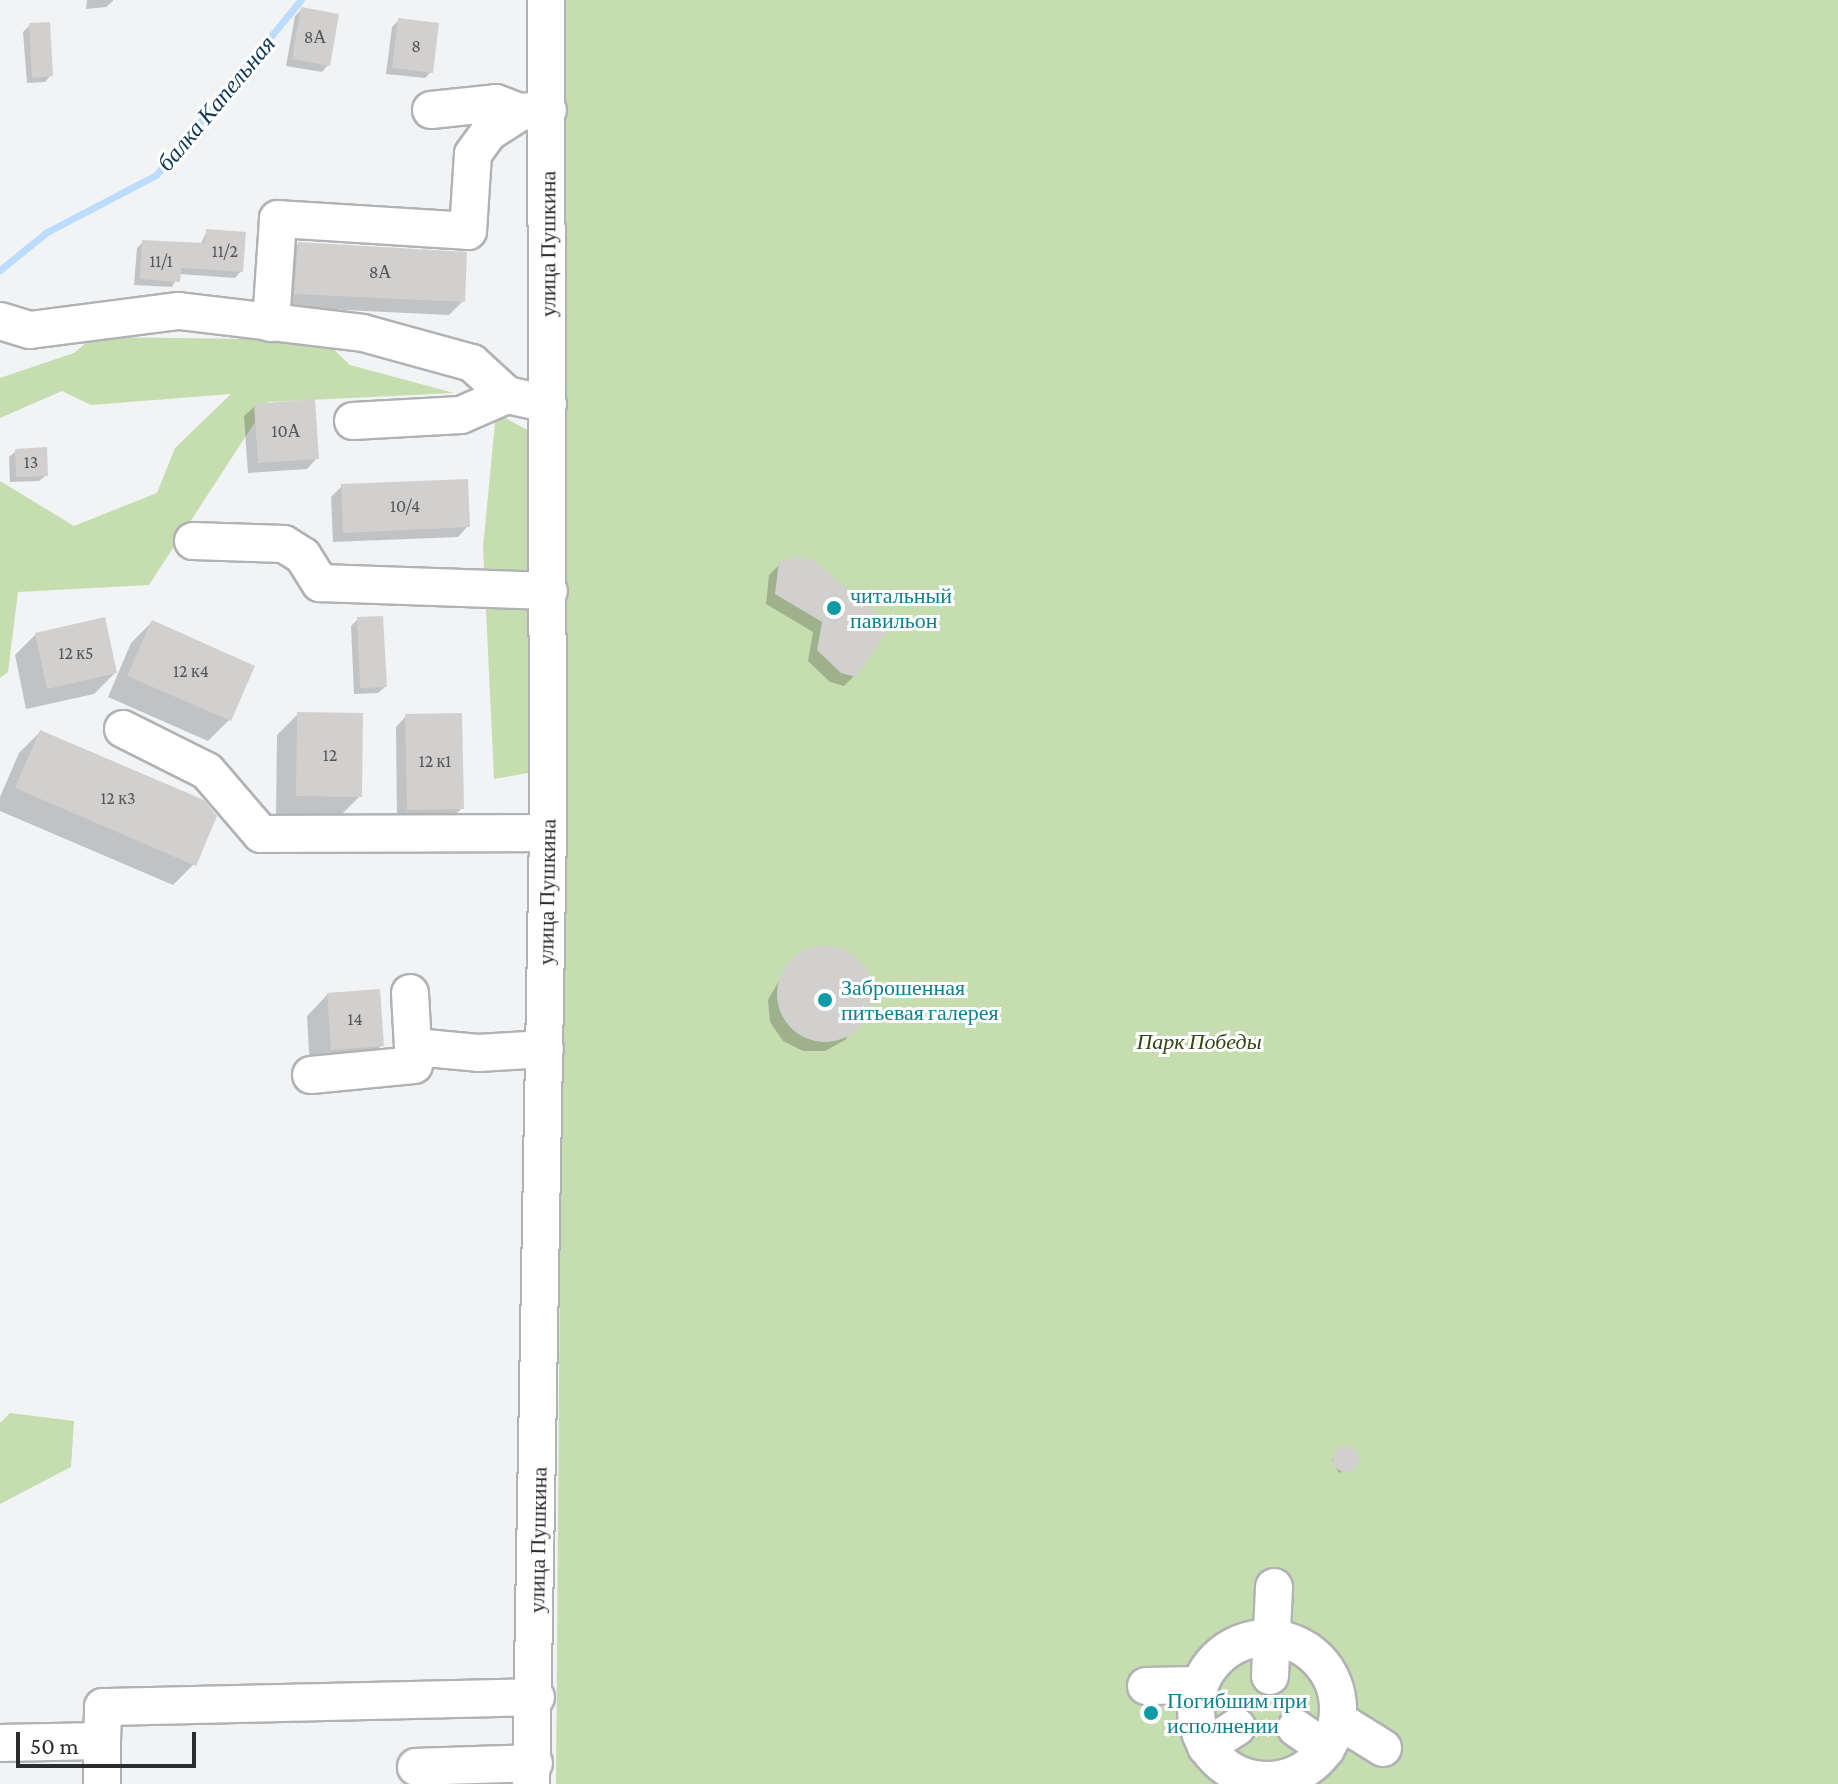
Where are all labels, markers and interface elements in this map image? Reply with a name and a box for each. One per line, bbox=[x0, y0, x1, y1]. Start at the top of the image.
house number: 8А bbox=[304, 26, 326, 48]
water label: балка Капельная bbox=[151, 29, 281, 177]
house number: 8 bbox=[411, 35, 421, 57]
street label: улица Пушкина bbox=[535, 171, 561, 317]
house number: 11/2 bbox=[212, 240, 238, 262]
house number: 11/1 bbox=[149, 250, 173, 272]
house number: 8А bbox=[369, 261, 391, 283]
house number: 10А bbox=[271, 420, 301, 442]
house number: 13 bbox=[24, 451, 38, 473]
house number: 10/4 bbox=[390, 495, 420, 517]
place label: читальный павильон bbox=[850, 582, 952, 634]
marker: читальный павильон bbox=[825, 599, 843, 617]
house number: 12 к5 bbox=[58, 642, 94, 664]
house number: 12 к4 bbox=[173, 660, 209, 682]
house number: 12 bbox=[323, 744, 337, 766]
house number: 12 к1 bbox=[419, 750, 451, 772]
house number: 12 к3 bbox=[100, 787, 136, 809]
street label: улица Пушкина bbox=[533, 819, 561, 965]
place label: Заброшенная питьевая галерея bbox=[841, 974, 999, 1026]
marker: Заброшенная питьевая галерея bbox=[816, 991, 834, 1009]
house number: 14 bbox=[347, 1008, 363, 1030]
park label: Парк Победы bbox=[1136, 1029, 1262, 1055]
street label: улица Пушкина bbox=[524, 1467, 552, 1613]
place label: Погибшим при исполнении bbox=[1167, 1687, 1307, 1738]
marker: Погибшим при исполнении bbox=[1142, 1704, 1160, 1722]
scale bar bbox=[20, 1716, 200, 1766]
text: 50 m bbox=[30, 1732, 79, 1759]

